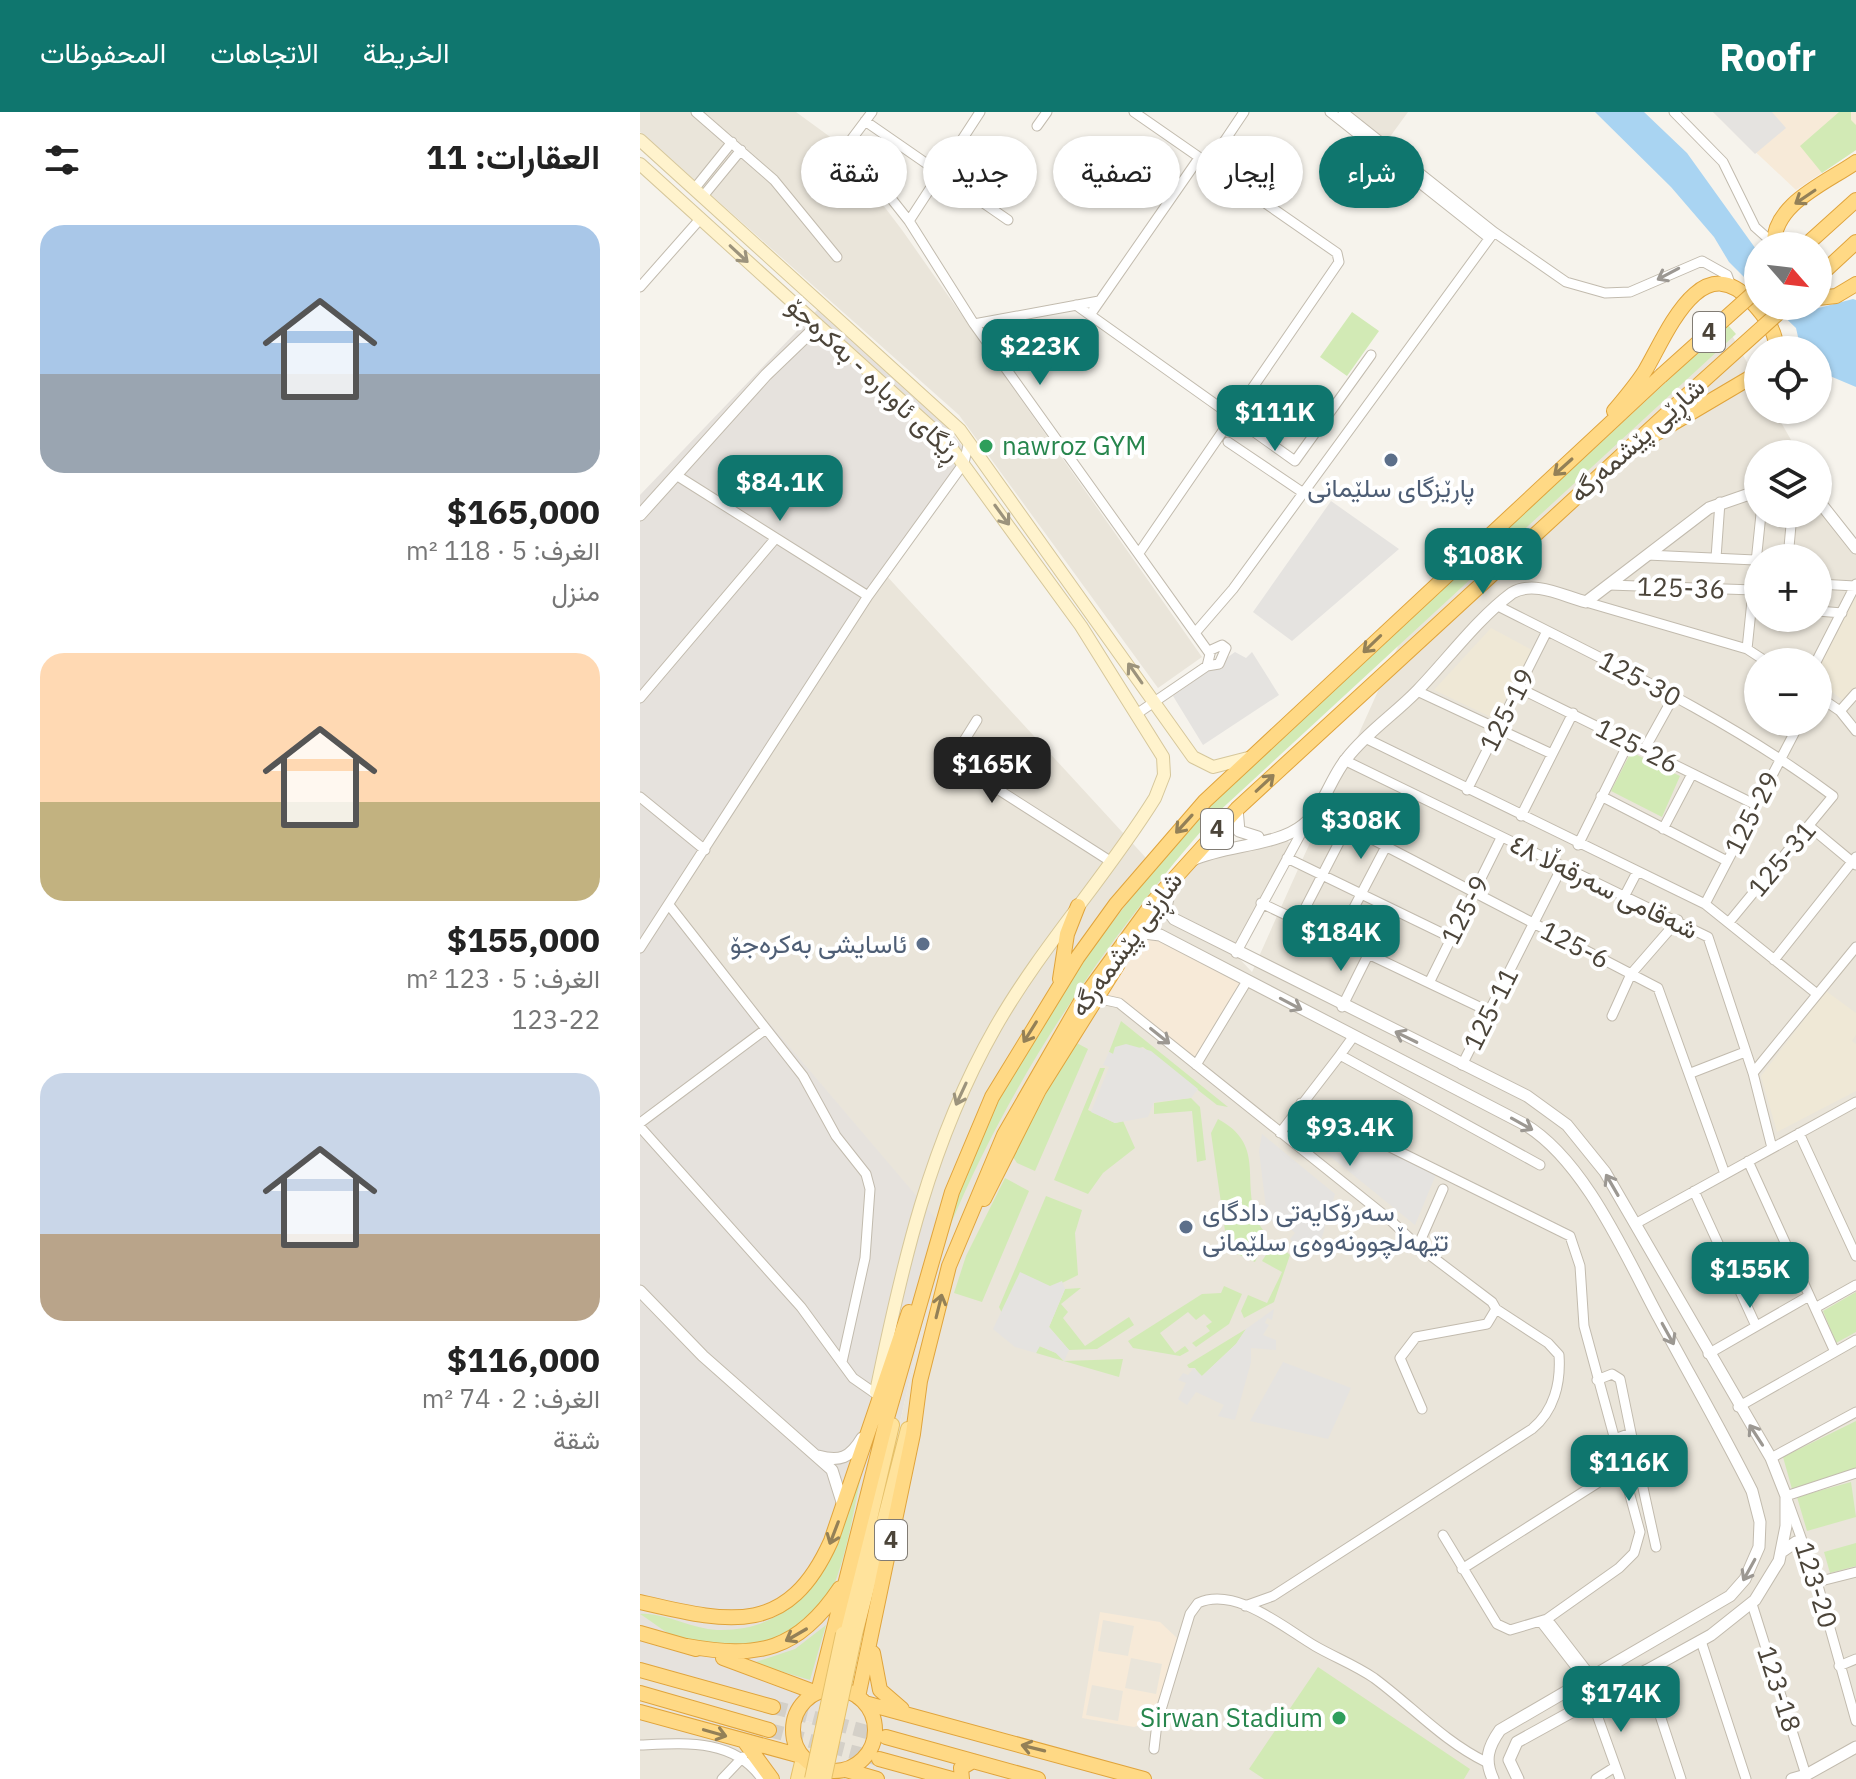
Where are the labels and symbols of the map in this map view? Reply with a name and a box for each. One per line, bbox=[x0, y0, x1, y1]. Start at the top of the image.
one-way arrow bbox=[1794, 189, 1816, 205]
north arrow bbox=[1744, 232, 1832, 320]
one-way arrow bbox=[729, 244, 749, 263]
one-way arrow bbox=[1657, 267, 1681, 283]
street label: ڕێگای ئاوبارە - بەکرەجۆ bbox=[777, 289, 969, 471]
road number: 4 bbox=[1693, 312, 1725, 352]
pin: $223K bbox=[984, 319, 1096, 387]
street label: شاڕێی پێشمەرگە bbox=[1561, 369, 1715, 513]
pin: $111K bbox=[1219, 385, 1331, 453]
place label: nawroz GYM bbox=[1002, 428, 1146, 462]
marker: nawroz GYM bbox=[977, 437, 995, 455]
marker: پارێزگای سلێمانی bbox=[1382, 451, 1400, 469]
pin: $84.1K bbox=[715, 455, 845, 523]
one-way arrow bbox=[1553, 458, 1573, 476]
place label: پارێزگای سلێمانی bbox=[1307, 470, 1475, 506]
one-way arrow bbox=[994, 503, 1010, 525]
pin: $108K bbox=[1427, 528, 1539, 596]
street label: 125-36 bbox=[1636, 568, 1726, 606]
one-way arrow bbox=[1362, 634, 1382, 653]
street label: 125-30 bbox=[1593, 642, 1687, 714]
one-way arrow bbox=[1127, 662, 1143, 684]
street label: 125-19 bbox=[1471, 662, 1541, 757]
street label: 125-26 bbox=[1590, 710, 1685, 780]
pin: $165K bbox=[936, 737, 1048, 805]
street label: 125-29 bbox=[1716, 765, 1786, 860]
one-way arrow bbox=[1255, 773, 1275, 792]
pin: $308K bbox=[1305, 793, 1417, 861]
road number: 4 bbox=[1201, 809, 1233, 849]
one-way arrow bbox=[1176, 813, 1194, 833]
street label: 125-31 bbox=[1740, 814, 1823, 903]
street label: شەقامی سەرقەڵا ٤٨ bbox=[1505, 826, 1704, 946]
street label: شاڕێی پێشمەرگە bbox=[1061, 864, 1193, 1026]
street label: 125-9 bbox=[1432, 869, 1496, 950]
pin: $184K bbox=[1285, 905, 1397, 973]
street label: 125-6 bbox=[1535, 912, 1616, 976]
place label: ئاسایشی بەکرەجۆ bbox=[730, 926, 907, 960]
marker: ئاسایشی بەکرەجۆ bbox=[914, 935, 932, 953]
street label: 125-11 bbox=[1455, 961, 1525, 1056]
one-way arrow bbox=[1279, 996, 1302, 1012]
one-way arrow bbox=[1021, 1020, 1037, 1043]
one-way arrow bbox=[1149, 1028, 1170, 1045]
one-way arrow bbox=[1394, 1029, 1418, 1044]
one-way arrow bbox=[953, 1082, 968, 1106]
pin: $93.4K bbox=[1285, 1100, 1415, 1168]
one-way arrow bbox=[1509, 1116, 1533, 1132]
one-way arrow bbox=[1604, 1174, 1620, 1197]
place label: سەرۆکایەتی دادگای تێهەڵچوونەوەی سلێمانی bbox=[1202, 1194, 1449, 1260]
marker: سەرۆکایەتی دادگای تێهەڵچوونەوەی سلێمانی bbox=[1177, 1218, 1195, 1236]
pin: $155K bbox=[1694, 1242, 1806, 1310]
one-way arrow bbox=[932, 1293, 947, 1319]
one-way arrow bbox=[1661, 1322, 1676, 1346]
one-way arrow bbox=[1747, 1424, 1764, 1446]
pin: $116K bbox=[1573, 1435, 1685, 1503]
one-way arrow bbox=[826, 1520, 840, 1545]
road number: 4 bbox=[875, 1520, 907, 1560]
street label: 123-20 bbox=[1788, 1537, 1846, 1632]
one-way arrow bbox=[1741, 1558, 1757, 1581]
one-way arrow bbox=[785, 1627, 808, 1643]
street label: 123-18 bbox=[1750, 1641, 1810, 1736]
pin: $174K bbox=[1565, 1666, 1677, 1734]
place label: Sirwan Stadium bbox=[1140, 1700, 1323, 1734]
marker: Sirwan Stadium bbox=[1330, 1709, 1348, 1727]
one-way arrow bbox=[702, 1726, 728, 1741]
one-way arrow bbox=[1021, 1740, 1047, 1755]

